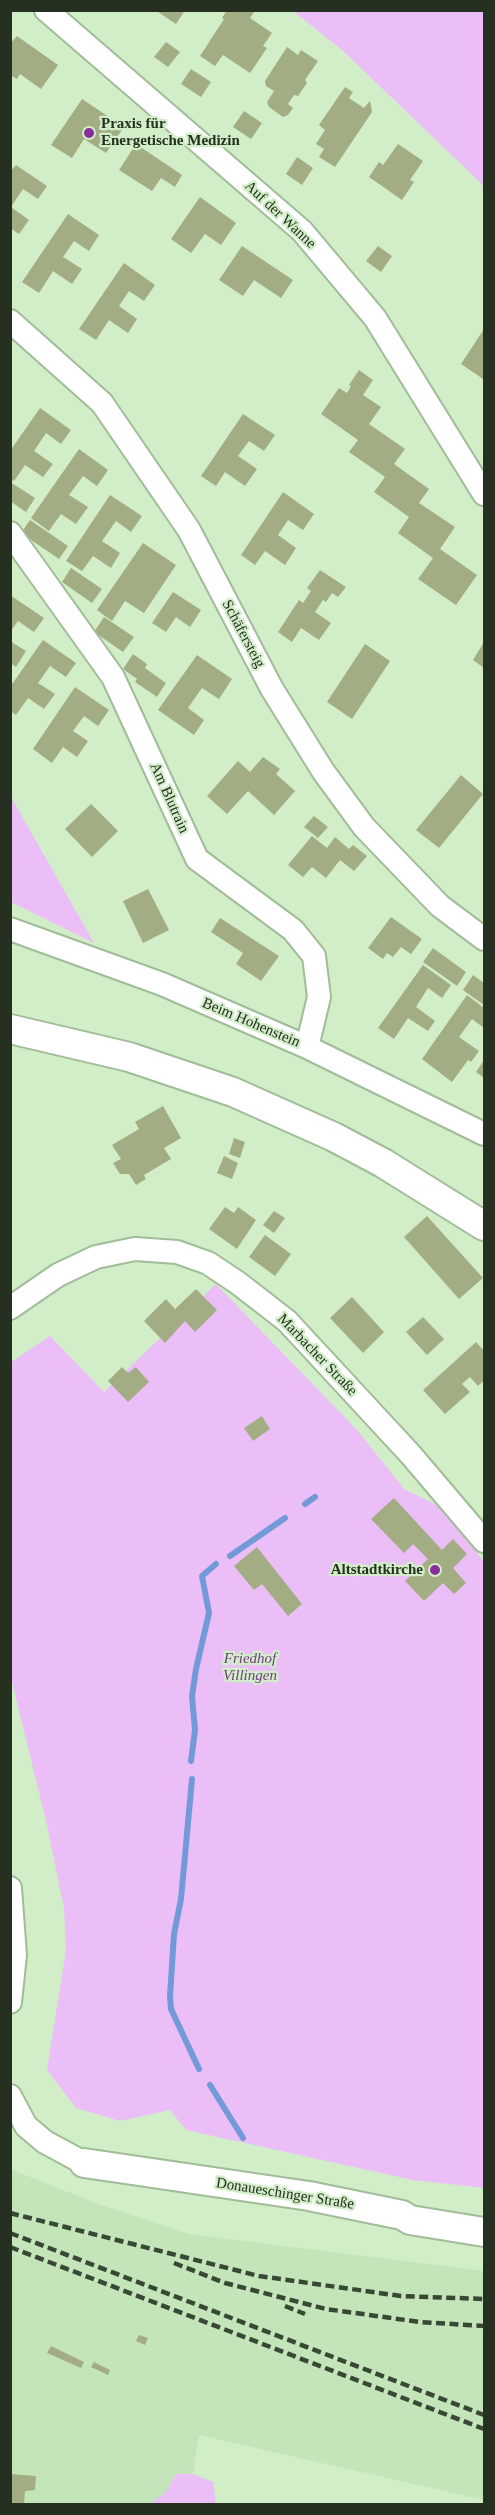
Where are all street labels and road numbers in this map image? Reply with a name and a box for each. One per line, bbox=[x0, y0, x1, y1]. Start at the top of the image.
street label: Auf der Wanne bbox=[240, 177, 320, 253]
street label: Schäfersteig bbox=[218, 597, 268, 671]
street label: Am Blutrain bbox=[145, 760, 193, 836]
street label: Beim Hohenstein bbox=[199, 994, 303, 1052]
street label: Marbacher Straße bbox=[273, 1310, 361, 1400]
street label: Donaueschinger Straße bbox=[215, 2174, 355, 2214]

